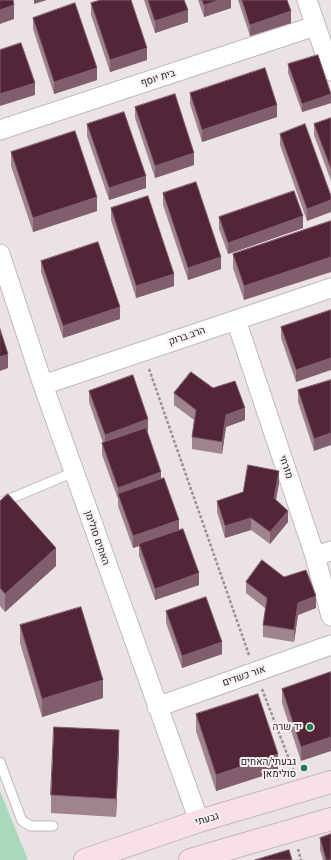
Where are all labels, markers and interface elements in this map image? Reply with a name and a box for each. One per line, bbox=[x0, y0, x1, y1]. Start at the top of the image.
street label: בית יוסף bbox=[139, 67, 177, 89]
street label: הרב ברוק bbox=[167, 324, 207, 348]
street label: מזרחי bbox=[276, 454, 296, 480]
street label: האחים סולימן bbox=[82, 509, 112, 567]
street label: אור כשדים bbox=[221, 663, 267, 689]
place label: יד שרה bbox=[272, 721, 302, 733]
marker: יד שרה bbox=[305, 722, 315, 732]
place label: גבעתי/האחים סולימאן bbox=[241, 756, 296, 780]
marker: גבעתי/האחים סולימאן bbox=[299, 763, 309, 773]
street label: גבעתי bbox=[194, 810, 220, 828]

